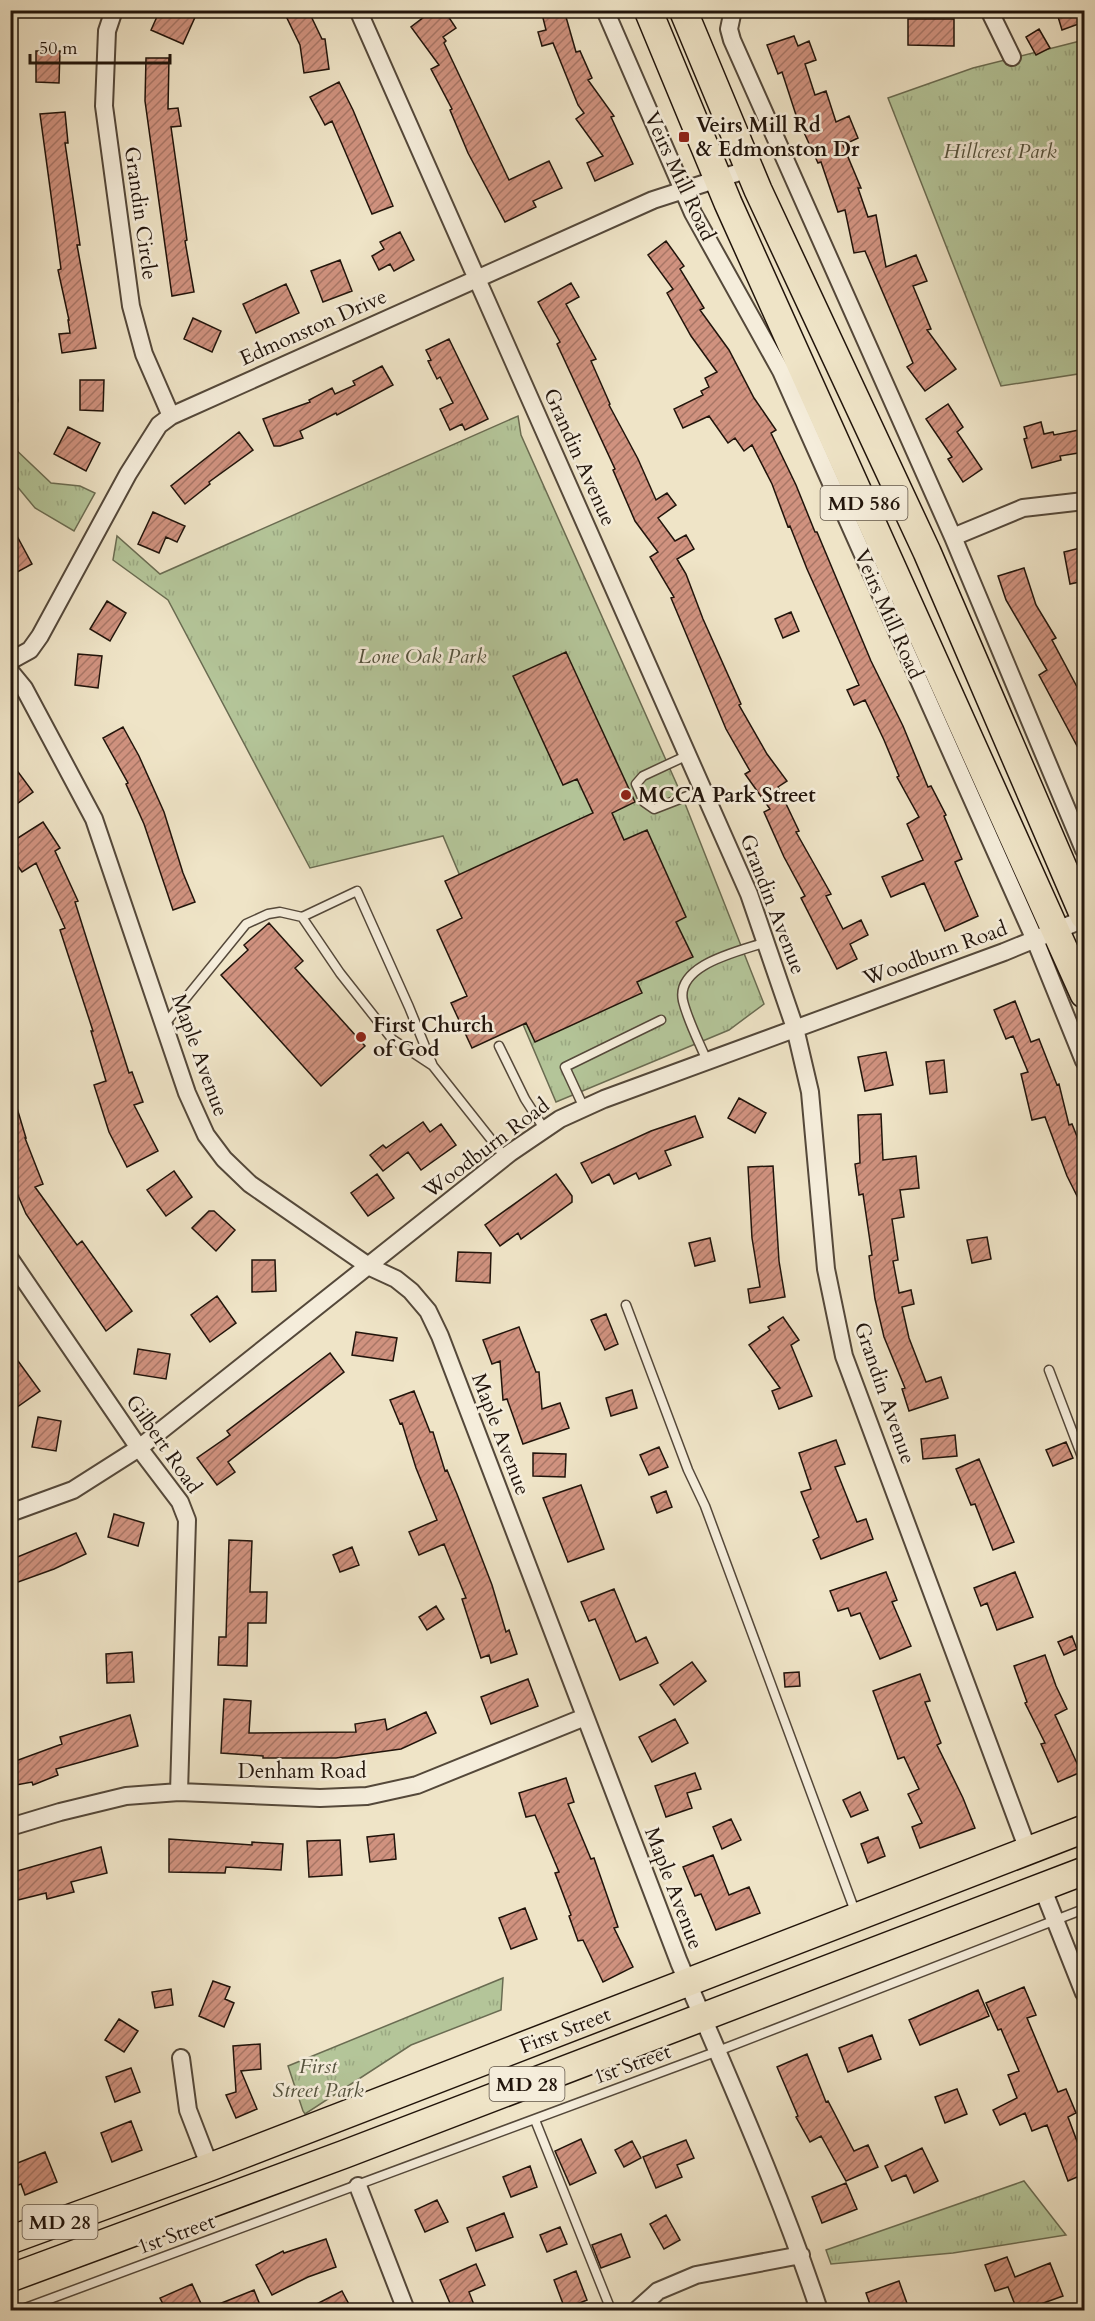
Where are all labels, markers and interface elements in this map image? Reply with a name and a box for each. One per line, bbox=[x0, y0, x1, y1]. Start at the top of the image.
scale bar bbox=[30, 27, 170, 65]
text: 50 m bbox=[39, 36, 78, 61]
street label: Veirs Mill Road bbox=[637, 107, 722, 245]
place label: Veirs Mill Rd & Edmonston Dr bbox=[696, 111, 860, 164]
marker: Veirs Mill Rd & Edmonston Dr bbox=[677, 130, 691, 144]
park label: Hillcrest Park bbox=[943, 137, 1057, 166]
street label: Grandin Circle bbox=[117, 145, 164, 281]
street label: Edmonston Drive bbox=[235, 282, 392, 373]
street label: Grandin Avenue bbox=[536, 384, 623, 531]
road number: MD 586 bbox=[820, 486, 908, 520]
street label: Veirs Mill Road bbox=[847, 545, 930, 684]
park label: Lone Oak Park bbox=[358, 642, 487, 671]
place label: MCCA Park Street bbox=[638, 781, 816, 810]
marker: MCCA Park Street bbox=[619, 788, 633, 802]
street label: Grandin Avenue bbox=[732, 830, 813, 978]
street label: Woodburn Road bbox=[858, 914, 1011, 993]
street label: Maple Avenue bbox=[164, 990, 235, 1121]
place label: First Church of God bbox=[373, 1011, 494, 1064]
marker: First Church of God bbox=[354, 1030, 368, 1044]
street label: Woodburn Road bbox=[416, 1091, 555, 1206]
street label: Grandin Avenue bbox=[847, 1318, 922, 1468]
street label: Maple Avenue bbox=[464, 1369, 537, 1499]
street label: Gilbert Road bbox=[119, 1389, 208, 1500]
street label: Denham Road bbox=[238, 1757, 366, 1786]
street label: Maple Avenue bbox=[637, 1823, 710, 1953]
street label: First Street bbox=[515, 2000, 615, 2061]
street label: 1st Street bbox=[589, 2037, 675, 2092]
park label: First Street Park bbox=[272, 2052, 364, 2105]
road number: MD 28 bbox=[490, 2067, 564, 2101]
road number: MD 28 bbox=[22, 2205, 98, 2239]
street label: 1st Street bbox=[133, 2207, 219, 2262]

